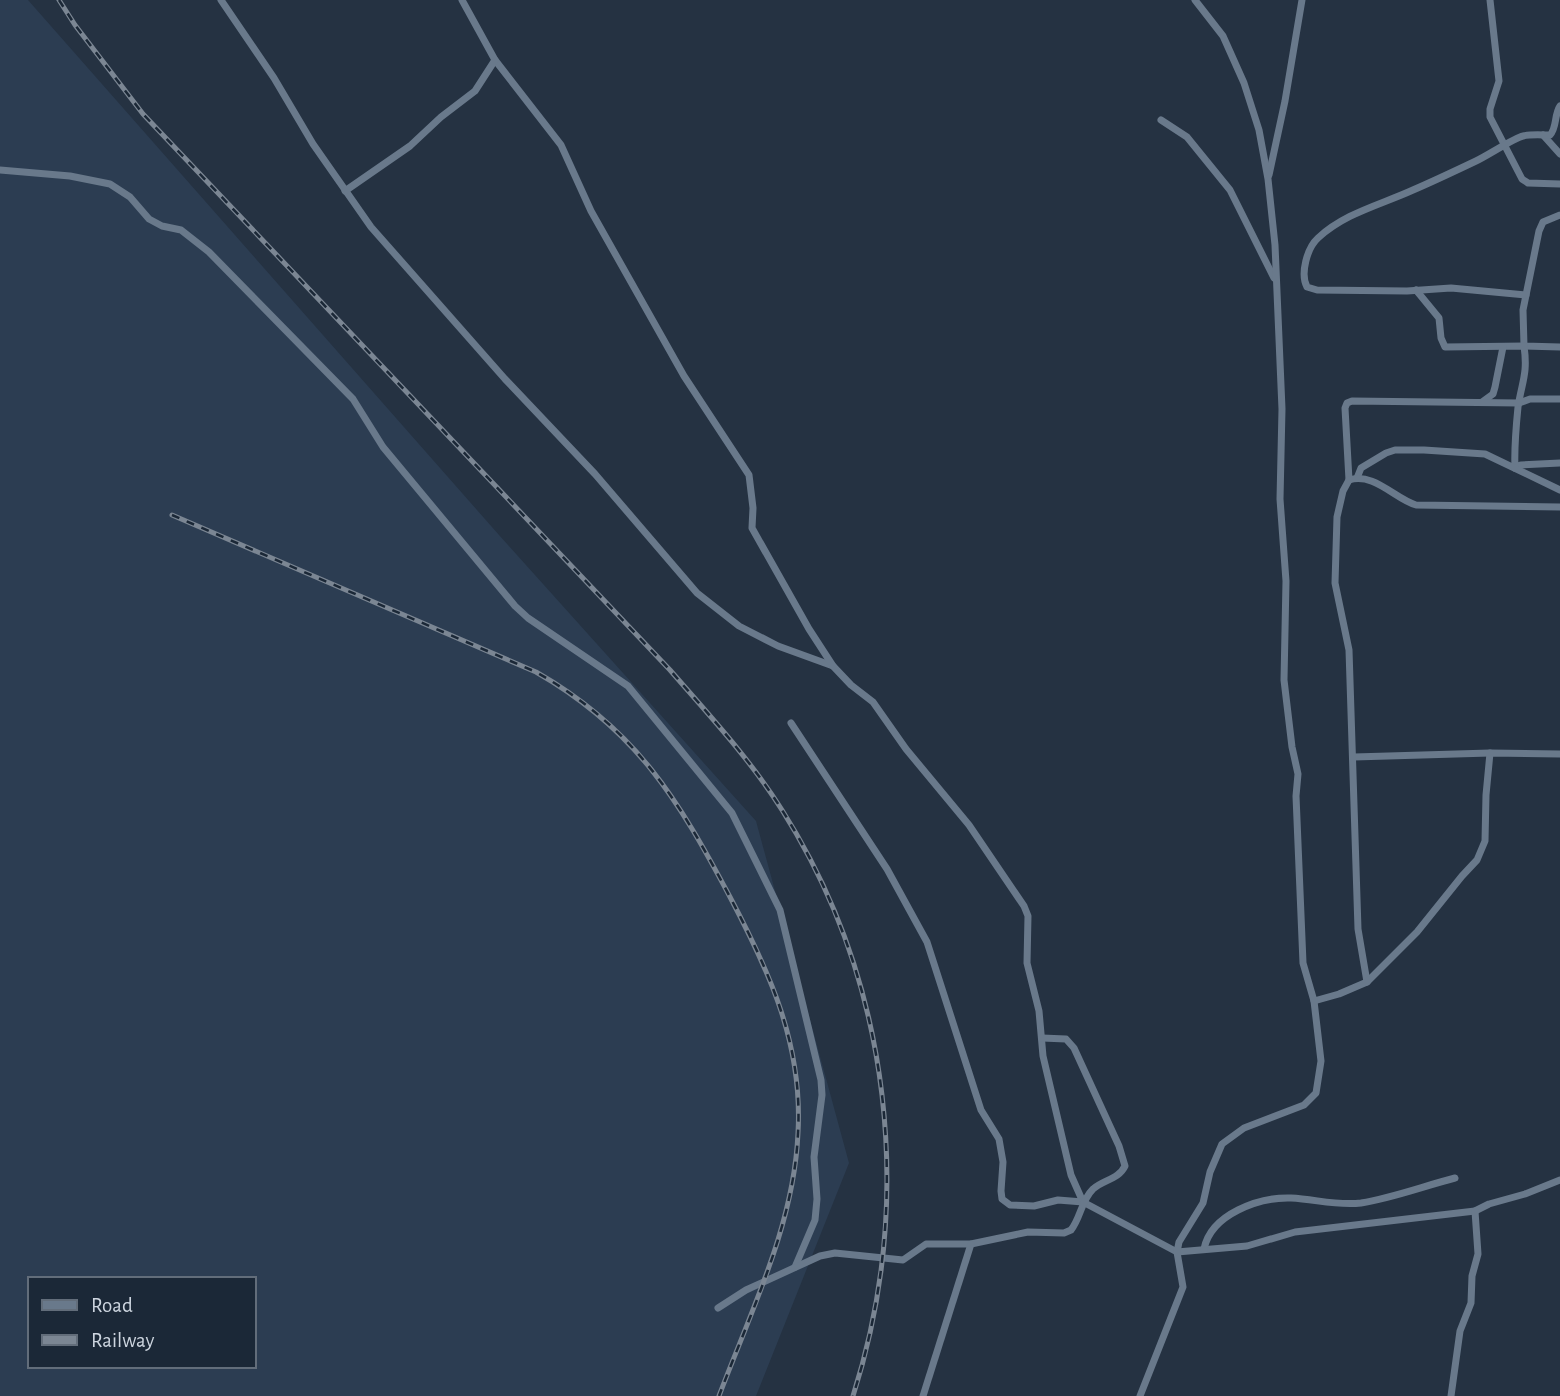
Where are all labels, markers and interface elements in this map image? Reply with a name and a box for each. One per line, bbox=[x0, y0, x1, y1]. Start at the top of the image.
legend bbox=[28, 1277, 256, 1368]
text: Road bbox=[91, 1295, 133, 1316]
text: Railway bbox=[91, 1330, 154, 1351]

